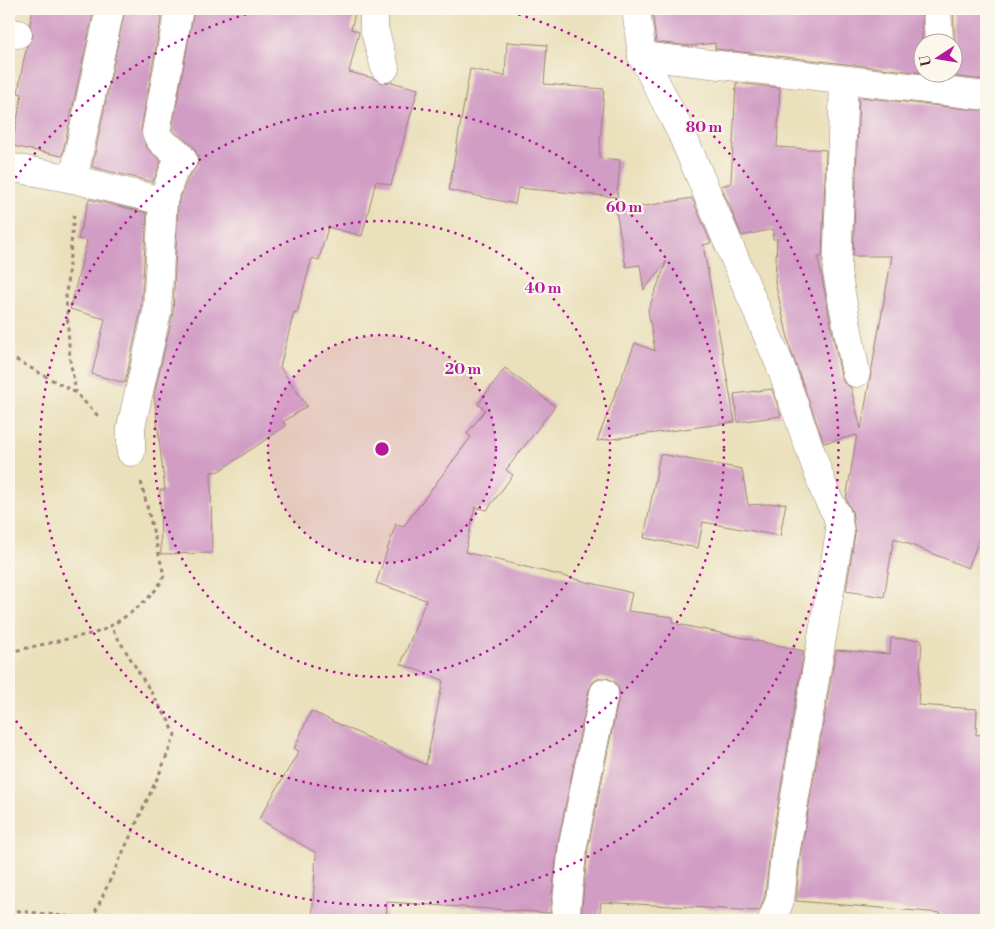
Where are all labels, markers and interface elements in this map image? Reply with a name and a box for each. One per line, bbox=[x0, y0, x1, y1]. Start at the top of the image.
north arrow bbox=[912, 32, 962, 82]
text: U bbox=[916, 53, 936, 68]
text: 80 m bbox=[686, 118, 723, 137]
text: 60 m bbox=[606, 198, 643, 217]
text: 40 m bbox=[524, 279, 562, 298]
text: 20 m bbox=[445, 360, 482, 379]
centre of rings bbox=[373, 440, 391, 458]

